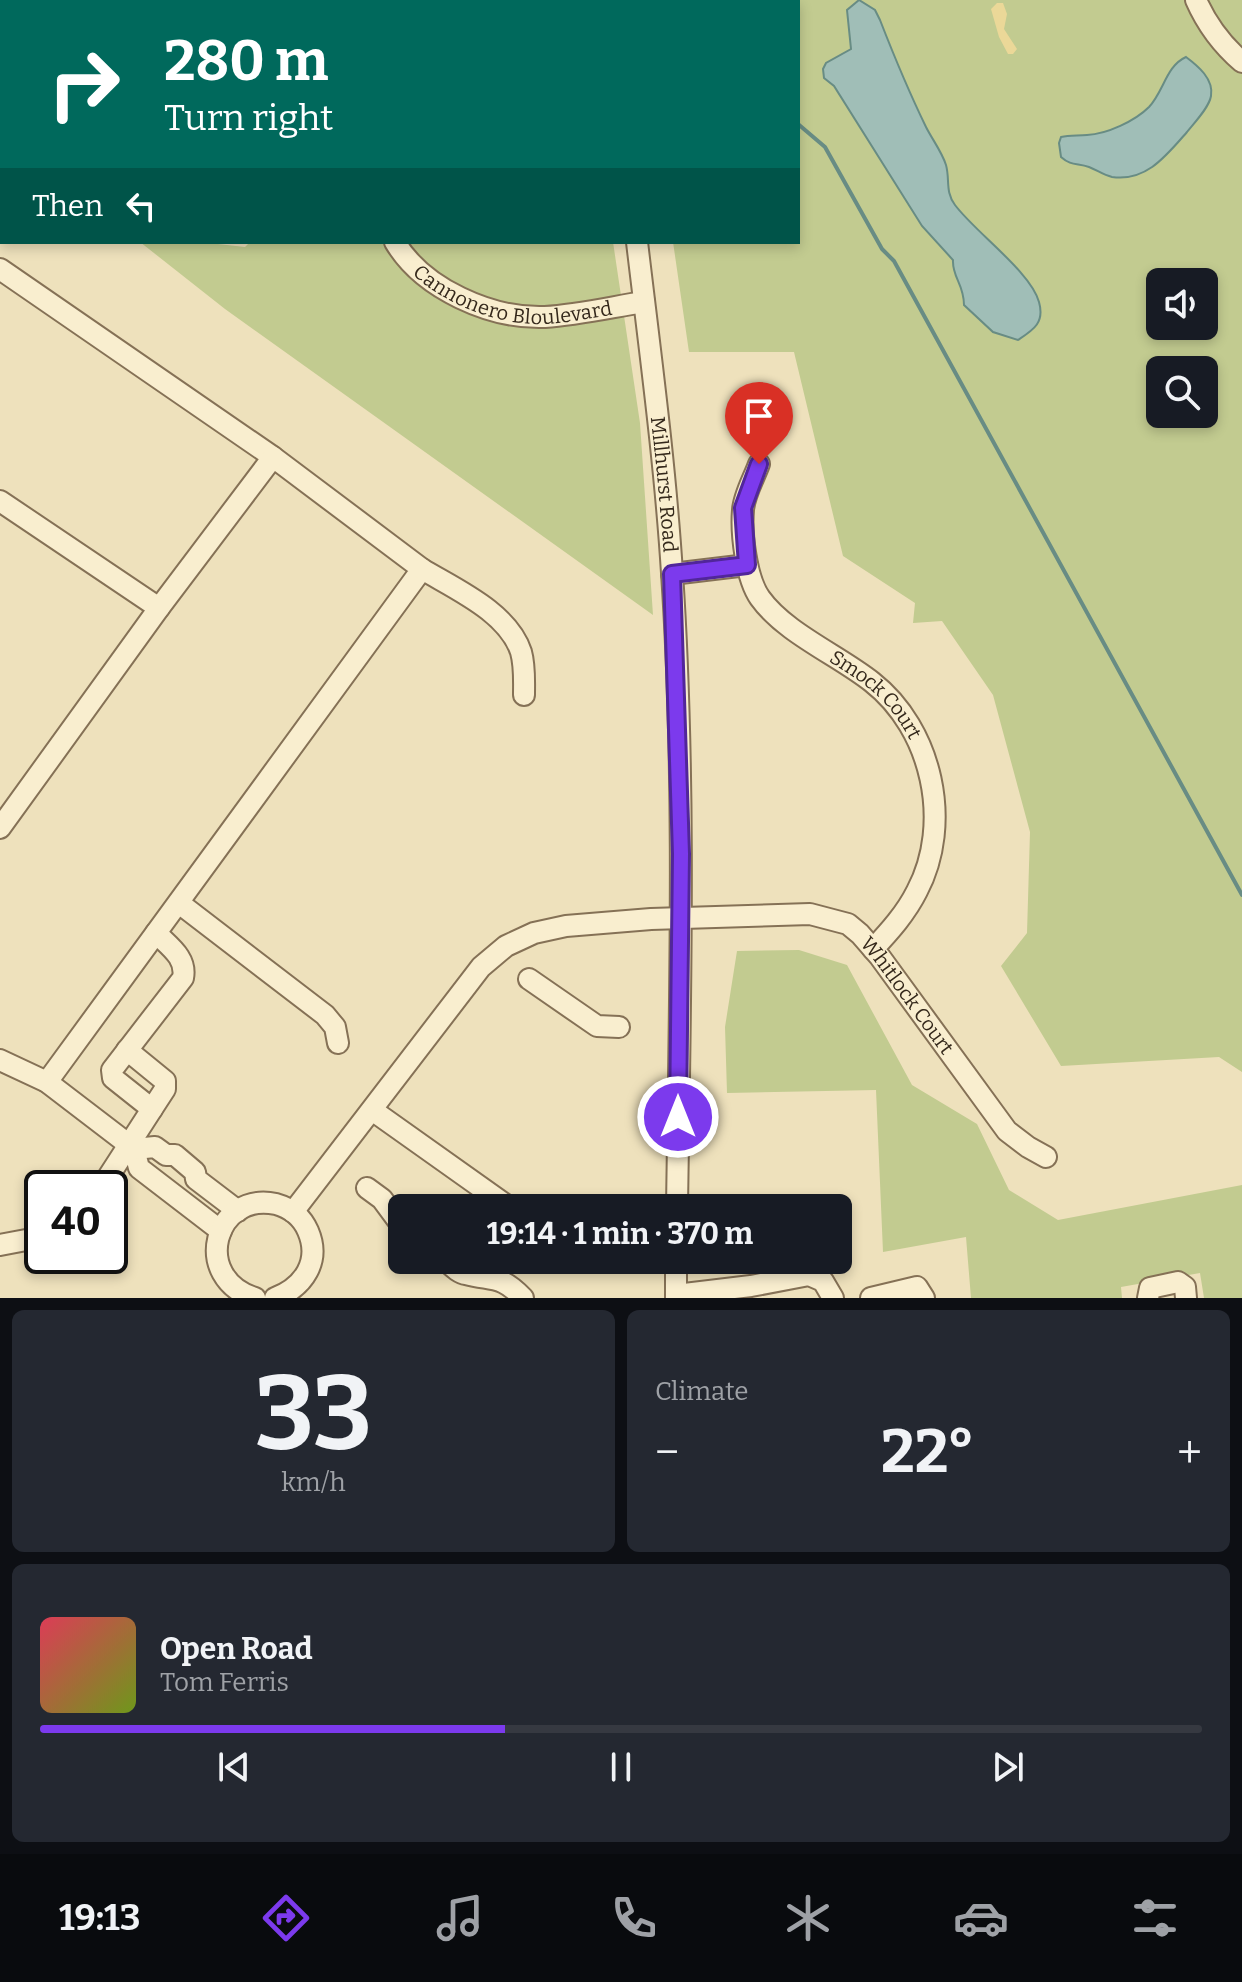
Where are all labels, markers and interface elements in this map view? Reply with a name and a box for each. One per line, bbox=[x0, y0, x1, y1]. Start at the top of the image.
text: 280 m bbox=[164, 28, 328, 95]
icon: right bbox=[32, 32, 136, 136]
text: Turn right bbox=[164, 96, 333, 140]
icon: left bbox=[119, 184, 163, 228]
text: Then bbox=[32, 188, 103, 224]
street label: Cannonero Bloulevard bbox=[409, 259, 614, 329]
map controls bbox=[1146, 268, 1218, 428]
button: sound bbox=[1146, 268, 1218, 340]
button: search bbox=[1146, 356, 1218, 428]
pin bbox=[725, 382, 793, 464]
icon: arrive bbox=[737, 394, 781, 438]
street label: Millhurst Road bbox=[646, 415, 683, 553]
street label: Smock Court bbox=[826, 645, 927, 743]
street label: Whitlock Court bbox=[856, 932, 959, 1059]
position arrow bbox=[636, 1075, 720, 1159]
speed limit sign: 40 bbox=[24, 1170, 128, 1274]
text: 19:14 · 1 min · 370 m bbox=[487, 1216, 753, 1252]
text: 33 bbox=[254, 1352, 373, 1477]
text: Climate bbox=[655, 1376, 749, 1407]
text: 22° bbox=[881, 1416, 975, 1488]
text: − bbox=[655, 1426, 679, 1479]
text: + bbox=[1177, 1426, 1202, 1479]
text: km/h bbox=[281, 1467, 346, 1498]
text: Open Road bbox=[160, 1631, 313, 1667]
text: Tom Ferris bbox=[160, 1667, 289, 1698]
icon: previous bbox=[212, 1745, 256, 1789]
icon: pause bbox=[599, 1745, 643, 1789]
icon: next bbox=[986, 1745, 1030, 1789]
icon: directions bbox=[258, 1890, 314, 1946]
icon: music bbox=[432, 1890, 488, 1946]
icon: phone bbox=[606, 1890, 662, 1946]
icon: climate bbox=[780, 1890, 836, 1946]
icon: car bbox=[953, 1890, 1009, 1946]
icon: filters bbox=[1127, 1890, 1183, 1946]
text: 19:13 bbox=[59, 1896, 140, 1940]

